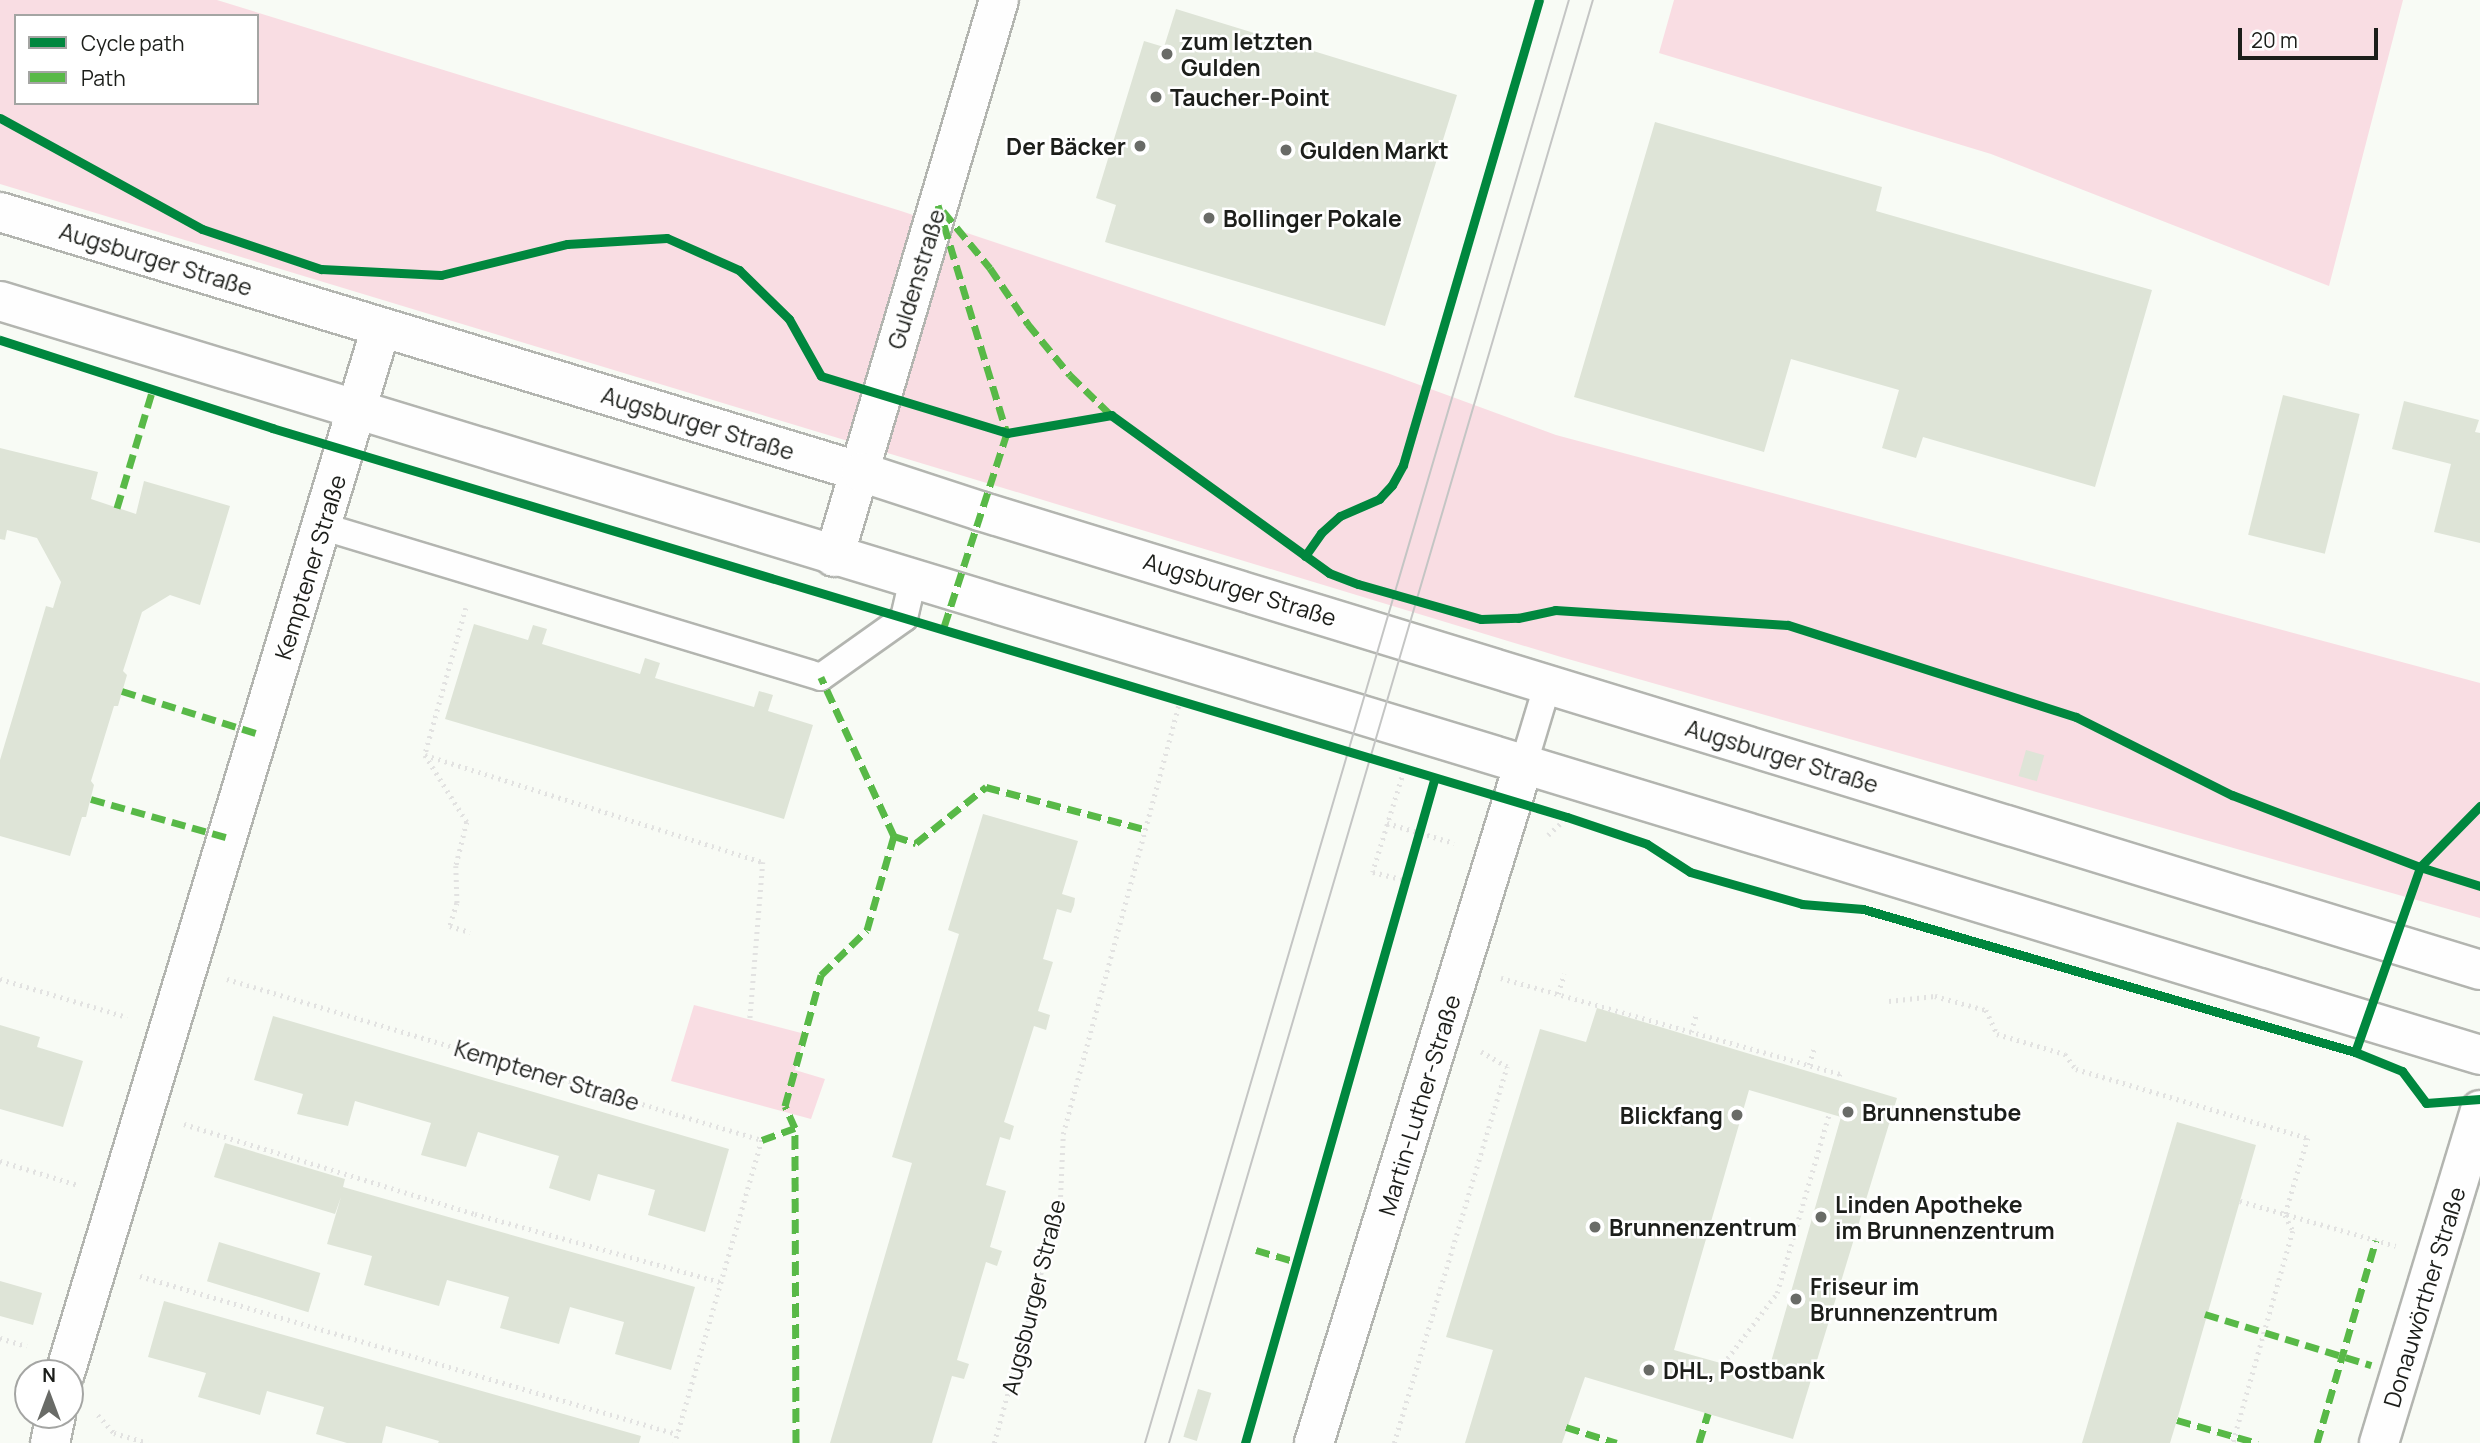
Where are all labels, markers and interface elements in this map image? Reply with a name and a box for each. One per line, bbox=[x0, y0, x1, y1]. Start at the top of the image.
legend bbox=[14, 14, 259, 105]
scale bar bbox=[2242, 14, 2382, 58]
text: 20 m bbox=[2251, 26, 2298, 54]
place label: zum letzten Gulden bbox=[1181, 27, 1313, 81]
text: Cycle path bbox=[81, 29, 184, 57]
marker: zum letzten Gulden bbox=[1159, 46, 1175, 62]
text: Path bbox=[81, 64, 126, 92]
place label: Taucher-Point bbox=[1170, 83, 1330, 111]
marker: Taucher-Point bbox=[1148, 89, 1164, 105]
place label: Der Bäcker bbox=[1006, 132, 1126, 160]
place label: Gulden Markt bbox=[1300, 136, 1449, 164]
marker: Der Bäcker bbox=[1132, 138, 1148, 154]
marker: Gulden Markt bbox=[1278, 142, 1294, 158]
place label: Bollinger Pokale bbox=[1223, 204, 1402, 232]
street label: Guldenstraße bbox=[882, 206, 950, 352]
marker: Bollinger Pokale bbox=[1201, 210, 1217, 226]
street label: Augsburger Straße bbox=[56, 217, 256, 301]
street label: Augsburger Straße bbox=[598, 381, 798, 465]
street label: Kemptener Straße bbox=[269, 471, 351, 663]
street label: Augsburger Straße bbox=[1140, 547, 1340, 631]
street label: Augsburger Straße bbox=[1682, 714, 1882, 798]
street label: Martin-Luther-Straße bbox=[1372, 991, 1466, 1219]
street label: Kemptener Straße bbox=[451, 1034, 643, 1116]
place label: Brunnenstube bbox=[1862, 1098, 2021, 1126]
place label: Blickfang bbox=[1620, 1101, 1723, 1129]
marker: Brunnenstube bbox=[1840, 1104, 1856, 1120]
marker: Blickfang bbox=[1729, 1107, 1745, 1123]
street label: Donauwörther Straße bbox=[2377, 1184, 2471, 1410]
place label: Linden Apotheke im Brunnenzentrum bbox=[1835, 1190, 2055, 1244]
street label: Augsburger Straße bbox=[995, 1197, 1071, 1397]
marker: Linden Apotheke im Brunnenzentrum bbox=[1813, 1209, 1829, 1225]
place label: Brunnenzentrum bbox=[1609, 1213, 1797, 1241]
marker: Brunnenzentrum bbox=[1587, 1219, 1603, 1235]
place label: Friseur im Brunnenzentrum bbox=[1810, 1272, 1998, 1326]
marker: Friseur im Brunnenzentrum bbox=[1788, 1291, 1804, 1307]
place label: DHL, Postbank bbox=[1663, 1356, 1825, 1384]
north arrow bbox=[14, 1359, 84, 1429]
text: N bbox=[42, 1362, 56, 1388]
marker: DHL, Postbank bbox=[1641, 1362, 1657, 1378]

